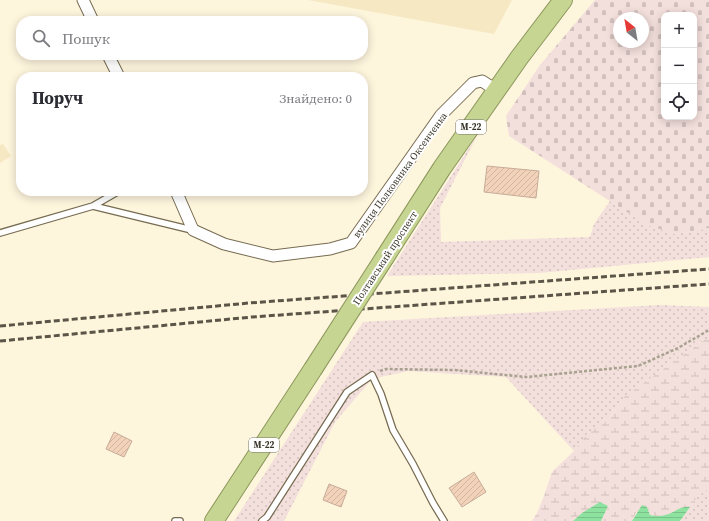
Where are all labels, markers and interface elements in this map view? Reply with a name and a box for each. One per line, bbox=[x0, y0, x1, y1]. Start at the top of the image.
north arrow bbox=[613, 12, 649, 48]
map controls bbox=[661, 12, 697, 120]
button: + bbox=[661, 12, 697, 48]
search box bbox=[16, 16, 368, 60]
icon: search bbox=[30, 27, 52, 49]
text: Пошук bbox=[62, 28, 110, 49]
button: − bbox=[661, 48, 697, 84]
button: locate bbox=[661, 84, 697, 120]
text: Поруч bbox=[32, 86, 83, 110]
text: Знайдено: 0 bbox=[279, 90, 352, 107]
street label: вулиця Полковника Оксенченка bbox=[350, 109, 450, 240]
road number: М-22 bbox=[456, 120, 486, 134]
street label: Полтавський проспект bbox=[350, 208, 421, 307]
road number: М-22 bbox=[249, 438, 279, 452]

